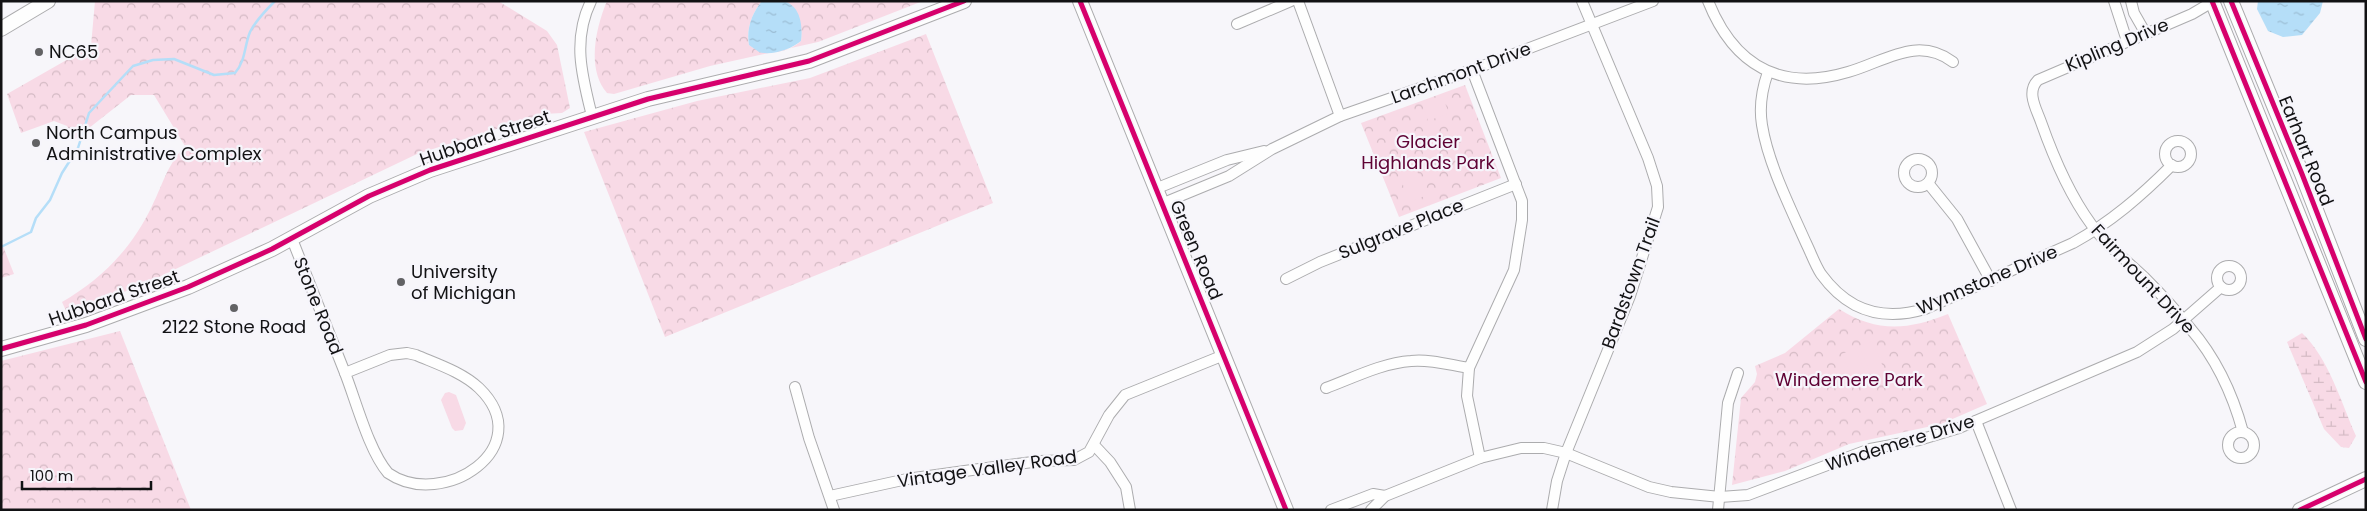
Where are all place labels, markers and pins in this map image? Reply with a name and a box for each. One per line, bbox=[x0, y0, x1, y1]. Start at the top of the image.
place label: NC65 bbox=[49, 39, 98, 64]
marker: NC65 bbox=[33, 46, 45, 58]
place label: North Campus Administrative Complex bbox=[46, 120, 262, 166]
marker: North Campus Administrative Complex bbox=[30, 137, 42, 149]
place label: University of Michigan bbox=[411, 259, 516, 305]
marker: University of Michigan bbox=[395, 276, 407, 288]
marker: 2122 Stone Road bbox=[228, 302, 240, 314]
place label: 2122 Stone Road bbox=[162, 314, 306, 339]

